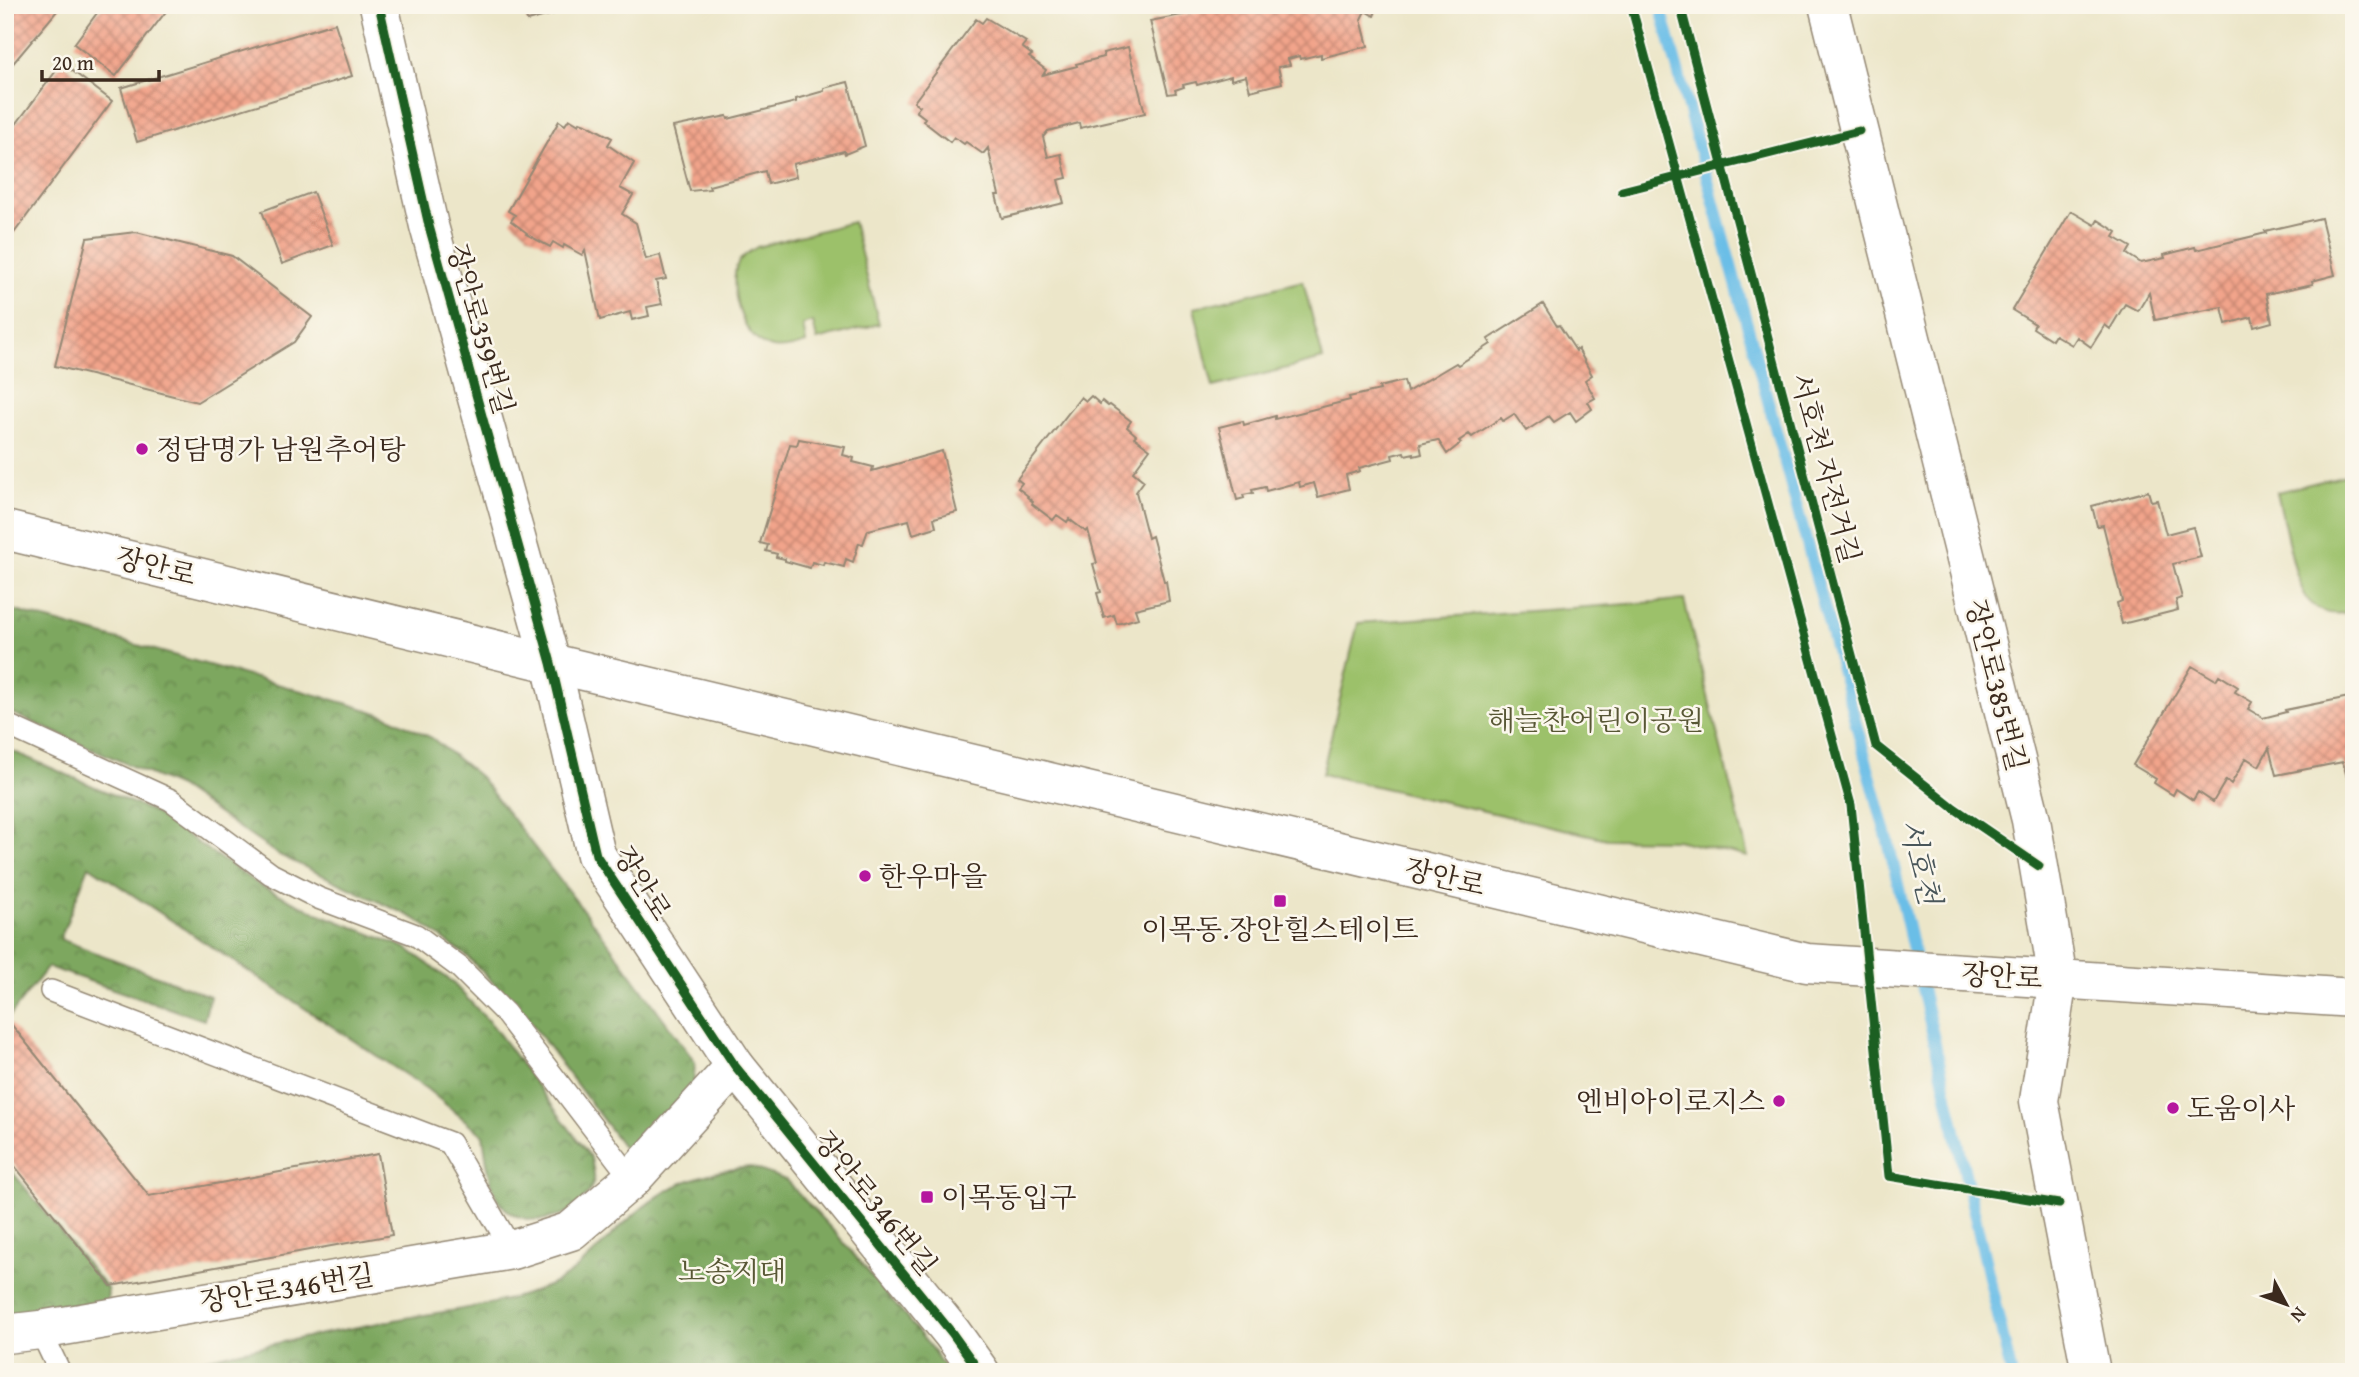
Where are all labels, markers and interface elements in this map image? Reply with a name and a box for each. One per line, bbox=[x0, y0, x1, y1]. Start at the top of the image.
scale bar bbox=[42, 38, 159, 82]
text: 20 m bbox=[52, 47, 94, 78]
street label: 장안로359번길 bbox=[438, 239, 525, 419]
street label: 서호천 자전거길 bbox=[1781, 368, 1872, 568]
place label: 정담명가 남원추어탕 bbox=[156, 428, 406, 469]
marker: 정담명가 남원추어탕 bbox=[134, 441, 150, 457]
street label: 장안로 bbox=[112, 536, 200, 595]
street label: 장안로385번길 bbox=[1956, 595, 2039, 775]
park label: 해늘찬어린이공원 bbox=[1488, 699, 1704, 740]
water label: 서호천 bbox=[1889, 814, 1953, 911]
street label: 장안로 bbox=[605, 837, 682, 928]
street label: 장안로 bbox=[1401, 847, 1489, 906]
place label: 한우마을 bbox=[879, 855, 987, 896]
marker: 한우마을 bbox=[857, 868, 873, 884]
marker: 이목동.장안힐스테이트 bbox=[1272, 893, 1288, 909]
place label: 이목동.장안힐스테이트 bbox=[1141, 908, 1419, 949]
street label: 장안로 bbox=[1960, 953, 2044, 998]
place label: 엔비아이로지스 bbox=[1576, 1080, 1765, 1121]
place label: 도움이사 bbox=[2187, 1087, 2295, 1128]
marker: 엔비아이로지스 bbox=[1771, 1093, 1787, 1109]
marker: 도움이사 bbox=[2165, 1100, 2181, 1116]
street label: 장안로346번길 bbox=[805, 1122, 948, 1284]
place label: 이목동입구 bbox=[941, 1176, 1076, 1217]
marker: 이목동입구 bbox=[919, 1189, 935, 1205]
park label: 노송지대 bbox=[678, 1250, 786, 1291]
street label: 장안로346번길 bbox=[197, 1254, 377, 1321]
north arrow bbox=[2250, 1268, 2320, 1338]
text: N bbox=[2284, 1301, 2314, 1329]

